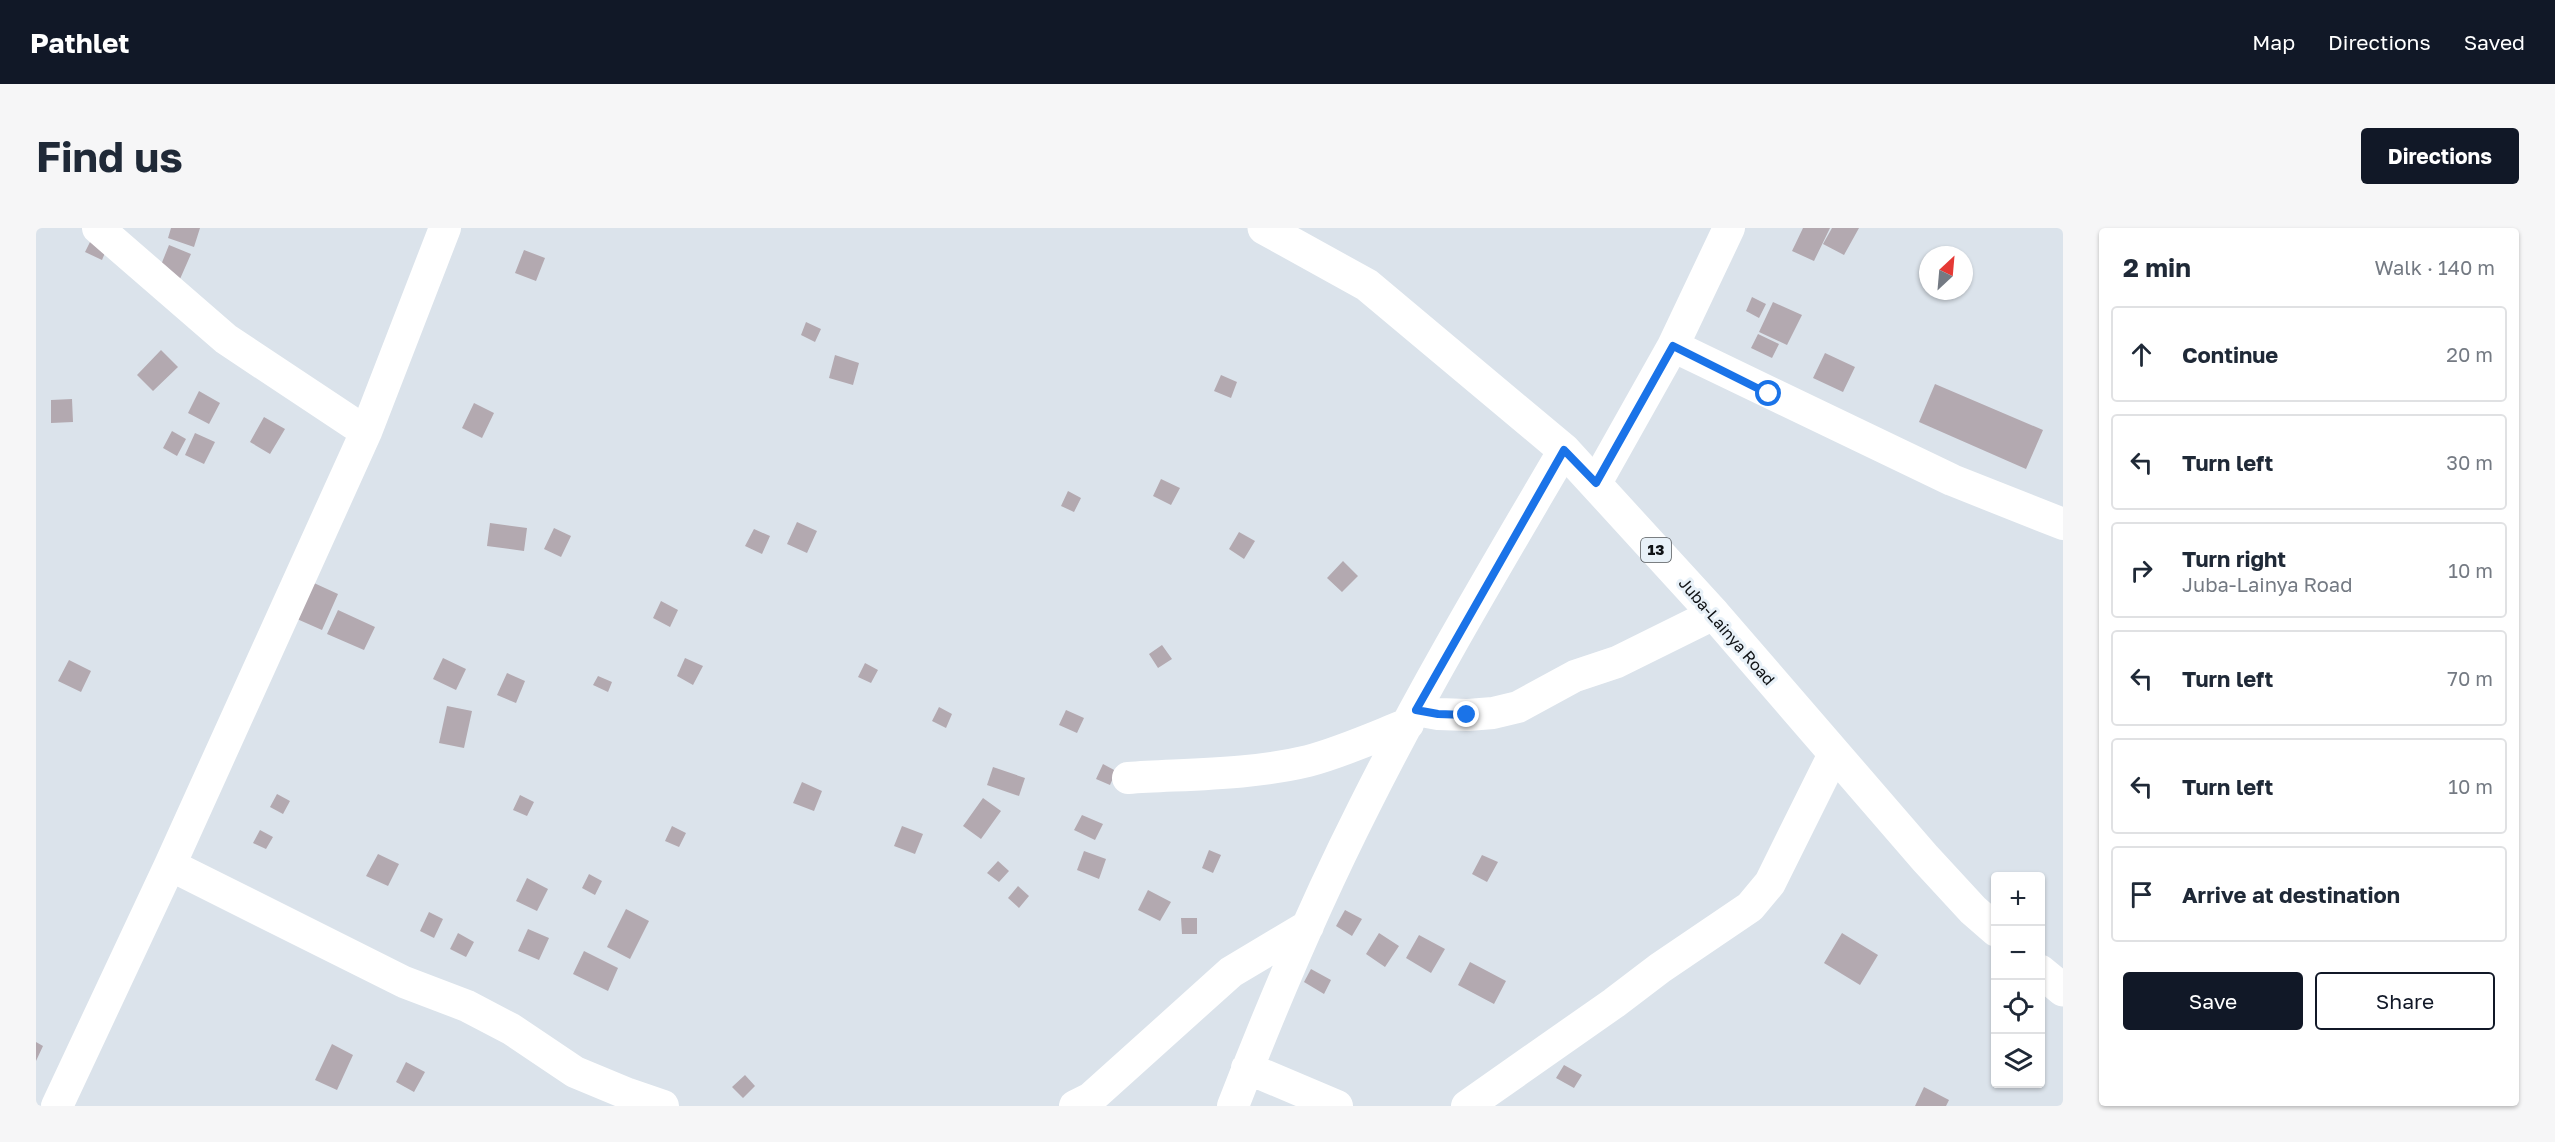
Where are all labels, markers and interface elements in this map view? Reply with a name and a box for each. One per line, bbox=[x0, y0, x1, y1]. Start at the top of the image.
text: Pathlet bbox=[30, 26, 130, 59]
text: Map bbox=[2252, 29, 2295, 55]
text: Directions bbox=[2328, 29, 2431, 55]
text: Saved bbox=[2464, 29, 2525, 55]
button: Directions bbox=[2361, 128, 2519, 184]
text: Find us bbox=[36, 131, 183, 181]
north arrow bbox=[1919, 246, 1973, 300]
text: 2 min bbox=[2123, 252, 2191, 283]
text: Walk · 140 m bbox=[2375, 255, 2495, 279]
icon: ahead bbox=[2125, 338, 2158, 371]
text: Continue bbox=[2182, 341, 2278, 368]
text: 20 m bbox=[2446, 342, 2493, 366]
route start bbox=[1755, 380, 1781, 406]
icon: left bbox=[2125, 446, 2158, 479]
text: Turn left bbox=[2182, 449, 2273, 476]
text: 30 m bbox=[2446, 450, 2493, 474]
road number: 13 bbox=[1641, 538, 1671, 562]
text: Turn right bbox=[2182, 545, 2286, 572]
icon: right bbox=[2125, 554, 2158, 587]
text: 10 m bbox=[2448, 558, 2493, 582]
text: Juba-Lainya Road bbox=[2182, 572, 2352, 596]
street label: Juba-Lainya Road bbox=[1675, 573, 1779, 689]
icon: left bbox=[2125, 662, 2158, 695]
text: Turn left bbox=[2182, 665, 2273, 692]
text: 70 m bbox=[2447, 666, 2493, 690]
route end bbox=[1453, 701, 1479, 727]
icon: left bbox=[2125, 770, 2158, 803]
text: Turn left bbox=[2182, 773, 2273, 800]
text: 10 m bbox=[2448, 774, 2493, 798]
map controls bbox=[1991, 872, 2045, 1088]
button: + bbox=[1991, 872, 2045, 926]
icon: arrive bbox=[2125, 878, 2158, 911]
text: Arrive at destination bbox=[2182, 881, 2400, 908]
button: − bbox=[1991, 926, 2045, 980]
button: Save bbox=[2123, 972, 2303, 1030]
button: Share bbox=[2315, 972, 2495, 1030]
button: locate bbox=[1991, 980, 2045, 1034]
button: layers bbox=[1991, 1034, 2045, 1088]

